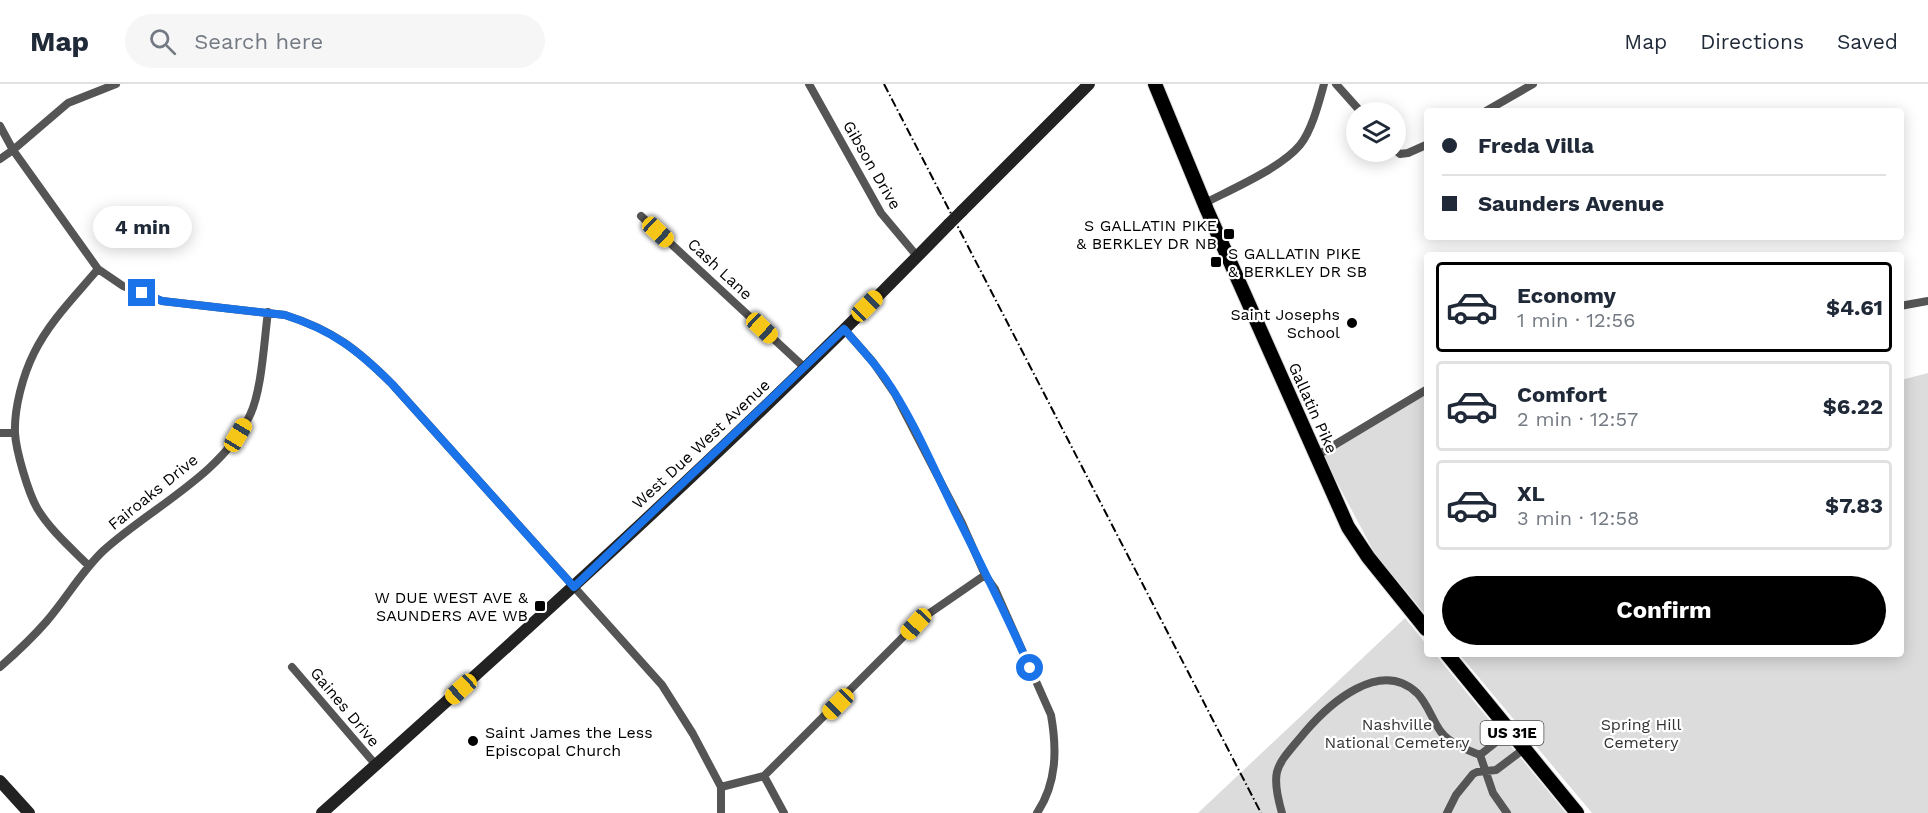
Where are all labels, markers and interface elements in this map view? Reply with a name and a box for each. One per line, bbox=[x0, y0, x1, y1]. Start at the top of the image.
search box bbox=[125, 14, 545, 68]
text: Map bbox=[30, 25, 89, 58]
icon: search bbox=[146, 25, 179, 58]
text: Search here bbox=[194, 29, 323, 54]
text: Map bbox=[1624, 29, 1667, 54]
text: Directions bbox=[1700, 29, 1804, 54]
text: Saved bbox=[1837, 29, 1898, 54]
map controls bbox=[1346, 102, 1406, 162]
button: layers bbox=[1346, 102, 1406, 162]
street label: Gibson Drive bbox=[839, 117, 905, 213]
text: Freda Villa bbox=[1478, 133, 1594, 158]
text: Saunders Avenue bbox=[1478, 191, 1664, 216]
callout: 4 min bbox=[92, 206, 192, 248]
car bbox=[639, 213, 677, 251]
text: 4 min bbox=[115, 215, 170, 239]
place label: S GALLATIN PIKE & BERKLEY DR NB bbox=[1076, 216, 1217, 253]
marker: S GALLATIN PIKE & BERKLEY DR NB bbox=[1222, 227, 1236, 241]
street label: Cash Lane bbox=[684, 234, 756, 304]
place label: S GALLATIN PIKE & BERKLEY DR SB bbox=[1228, 244, 1367, 281]
marker: S GALLATIN PIKE & BERKLEY DR SB bbox=[1209, 255, 1223, 269]
route end bbox=[128, 279, 155, 306]
icon: car bbox=[1445, 280, 1499, 334]
text: Economy bbox=[1517, 283, 1616, 308]
car bbox=[848, 287, 886, 325]
text: $4.61 bbox=[1826, 295, 1883, 320]
place label: Saint Josephs School bbox=[1230, 305, 1340, 342]
text: 1 min · 12:56 bbox=[1517, 308, 1635, 332]
car bbox=[743, 309, 781, 347]
marker: Saint Josephs School bbox=[1345, 316, 1359, 330]
street label: Gallatin Pike bbox=[1284, 360, 1342, 456]
street label: West Due West Avenue bbox=[628, 375, 774, 513]
icon: car bbox=[1445, 379, 1499, 433]
text: Comfort bbox=[1517, 382, 1607, 407]
text: $6.22 bbox=[1823, 394, 1883, 419]
text: 2 min · 12:57 bbox=[1517, 407, 1638, 431]
car bbox=[221, 415, 255, 455]
street label: Fairoaks Drive bbox=[104, 450, 202, 534]
icon: car bbox=[1445, 478, 1499, 532]
text: XL bbox=[1517, 481, 1545, 506]
text: $7.83 bbox=[1825, 493, 1883, 518]
text: 3 min · 12:58 bbox=[1517, 506, 1639, 530]
button: Confirm bbox=[1442, 576, 1886, 645]
place label: W DUE WEST AVE & SAUNDERS AVE WB bbox=[374, 588, 529, 625]
marker: W DUE WEST AVE & SAUNDERS AVE WB bbox=[533, 599, 547, 613]
car bbox=[897, 605, 935, 643]
route start bbox=[1016, 654, 1043, 681]
street label: Gaines Drive bbox=[306, 663, 384, 751]
car bbox=[442, 670, 480, 708]
car bbox=[819, 685, 857, 723]
park label: Nashville National Cemetery bbox=[1325, 715, 1470, 752]
park label: Spring Hill Cemetery bbox=[1601, 715, 1681, 752]
road number: US 31E bbox=[1480, 721, 1544, 745]
place label: Saint James the Less Episcopal Church bbox=[485, 723, 653, 760]
marker: Saint James the Less Episcopal Church bbox=[466, 734, 480, 748]

